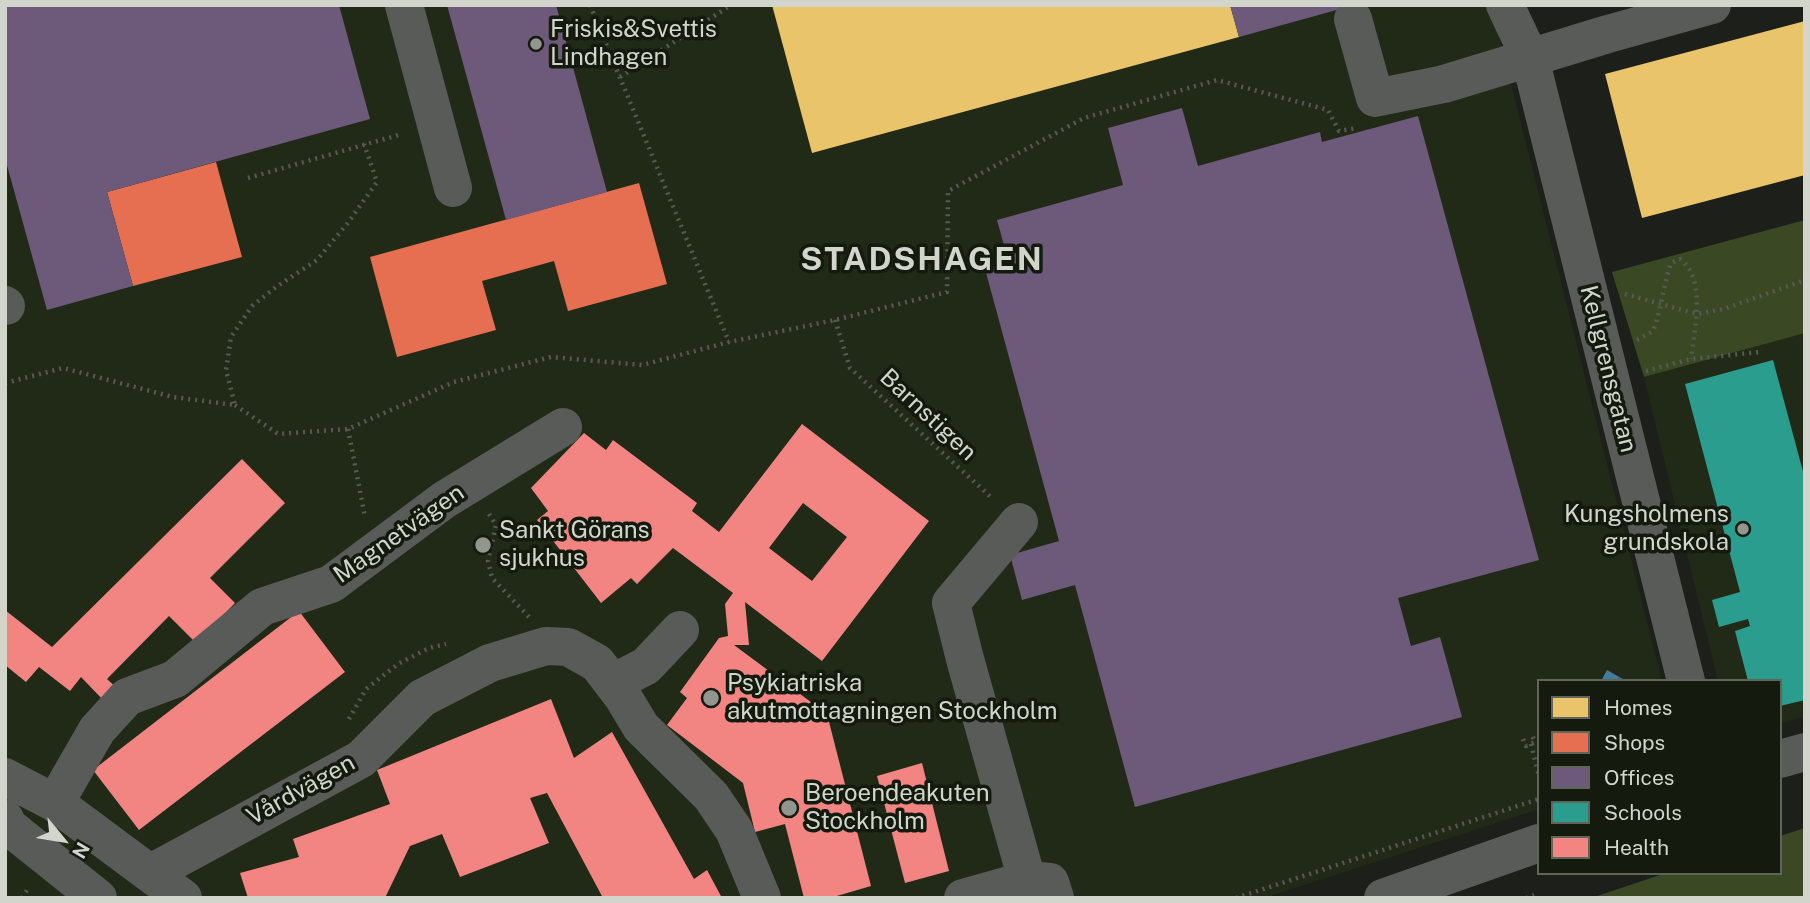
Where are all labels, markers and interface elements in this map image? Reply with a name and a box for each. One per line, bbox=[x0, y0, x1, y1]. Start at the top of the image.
place label: Friskis&Svettis Lindhagen bbox=[550, 16, 717, 72]
marker: Friskis&Svettis Lindhagen bbox=[528, 36, 544, 52]
district label: STADSHAGEN bbox=[801, 241, 1043, 279]
street label: Kellgrensgatan bbox=[1573, 283, 1643, 455]
street label: Barnstigen bbox=[874, 363, 982, 467]
street label: Magnetvägen bbox=[328, 478, 470, 590]
place label: Kungsholmens grundskola bbox=[1564, 501, 1729, 557]
place label: Sankt Görans sjukhus bbox=[499, 517, 650, 573]
marker: Kungsholmens grundskola bbox=[1735, 521, 1751, 537]
marker: Sankt Görans sjukhus bbox=[473, 535, 493, 555]
place label: Psykiatriska akutmottagningen Stockholm bbox=[727, 670, 1058, 726]
legend bbox=[1537, 679, 1782, 875]
marker: Psykiatriska akutmottagningen Stockholm bbox=[701, 688, 721, 708]
text: Homes bbox=[1604, 695, 1672, 720]
text: Shops bbox=[1604, 730, 1665, 755]
street label: Vårdvägen bbox=[242, 749, 360, 831]
text: Offices bbox=[1604, 765, 1674, 790]
place label: Beroendeakuten Stockholm bbox=[805, 780, 990, 836]
marker: Beroendeakuten Stockholm bbox=[779, 798, 799, 818]
text: Schools bbox=[1604, 800, 1682, 825]
north arrow bbox=[28, 805, 98, 875]
text: Health bbox=[1604, 835, 1669, 860]
text: N bbox=[68, 839, 94, 862]

